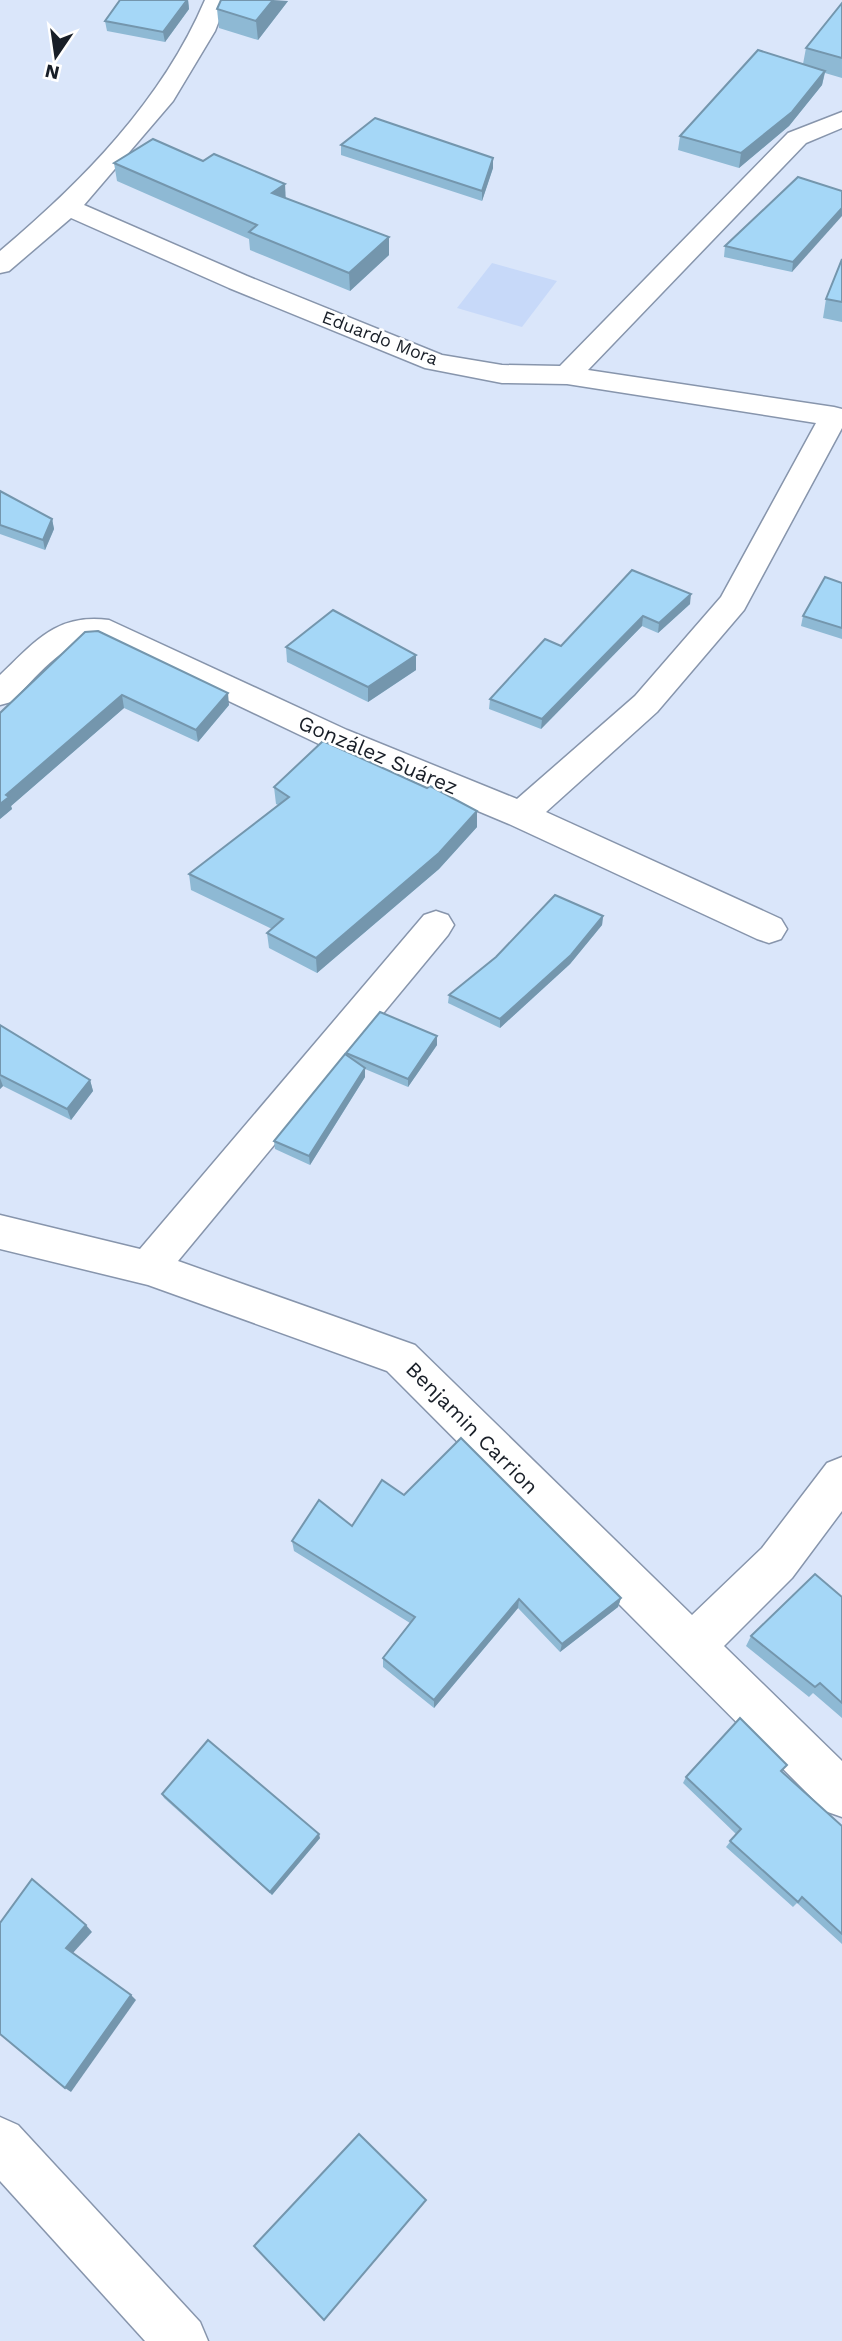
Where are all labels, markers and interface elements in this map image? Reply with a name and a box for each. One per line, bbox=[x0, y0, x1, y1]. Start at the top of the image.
north arrow bbox=[21, 21, 91, 91]
text: N bbox=[43, 59, 62, 85]
street label: Eduardo Mora bbox=[319, 306, 441, 369]
street label: González Suárez bbox=[295, 710, 462, 799]
street label: Benjamin Carrion bbox=[401, 1356, 544, 1499]

